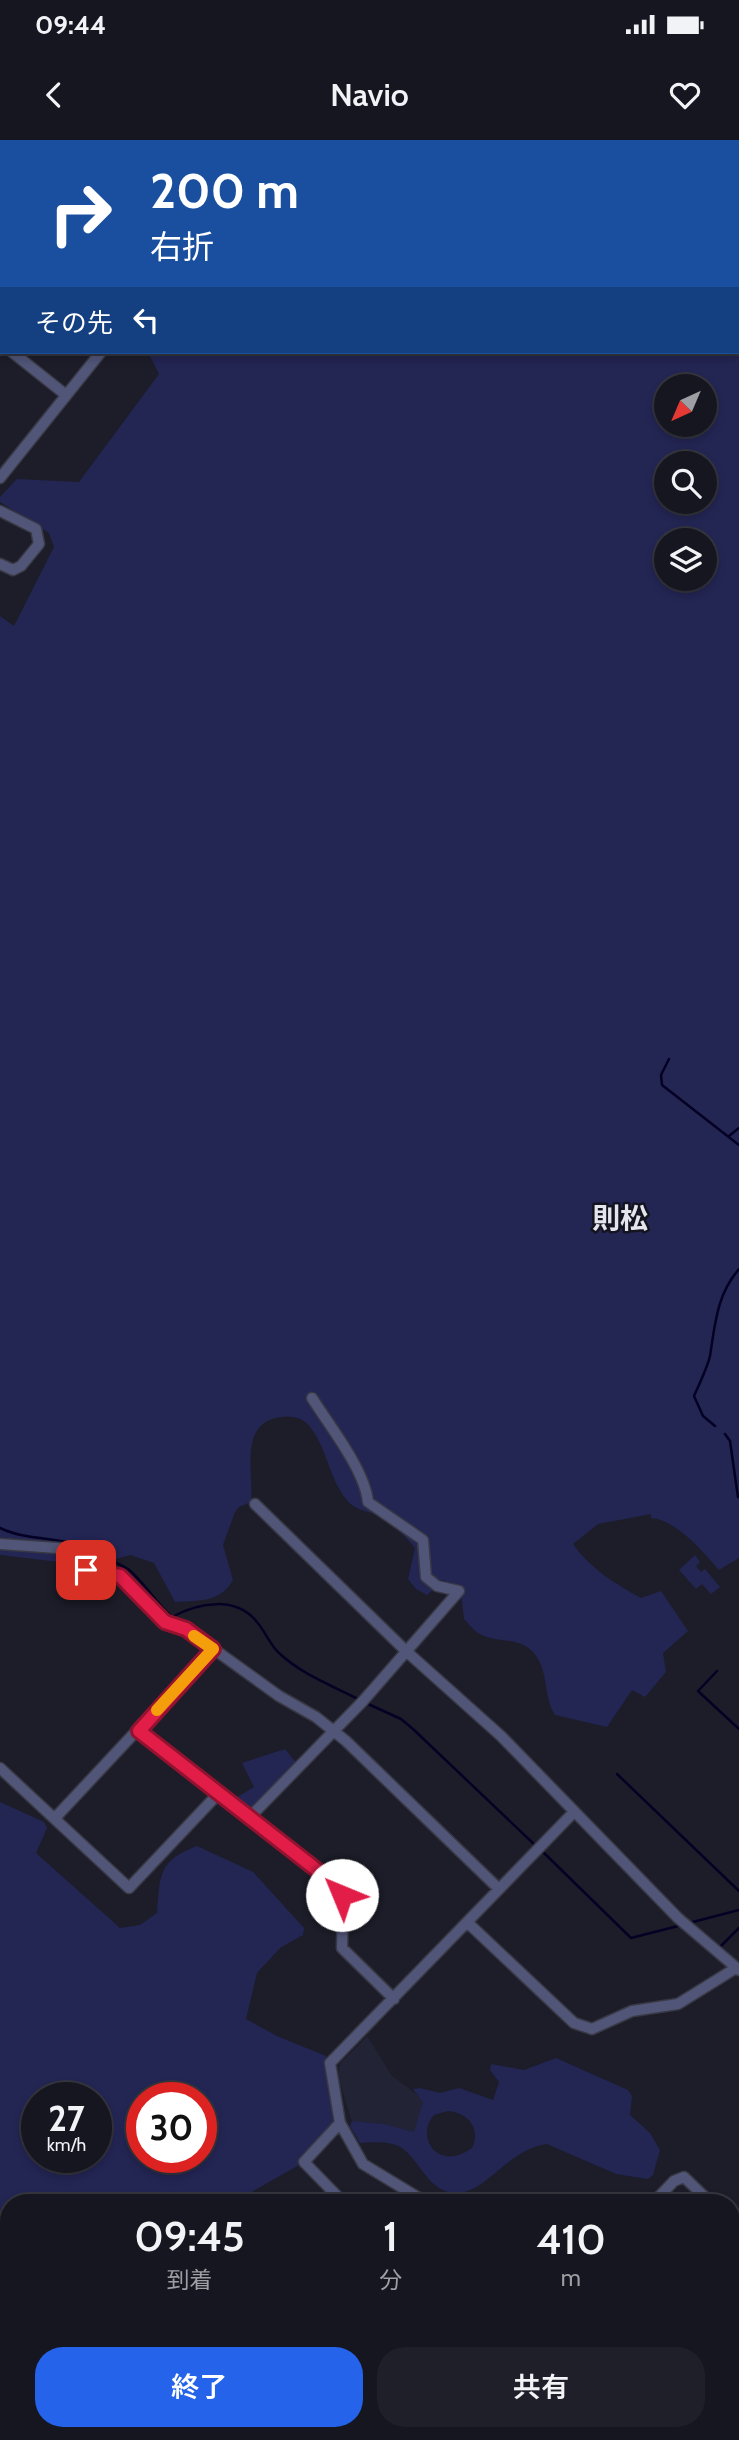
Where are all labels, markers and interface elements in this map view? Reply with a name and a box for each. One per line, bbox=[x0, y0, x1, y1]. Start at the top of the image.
text: 09:44 bbox=[35, 9, 106, 41]
text: Navio bbox=[330, 75, 409, 114]
icon: back bbox=[35, 76, 73, 114]
icon: heart bbox=[666, 76, 704, 114]
text: 200 m bbox=[150, 161, 299, 220]
icon: right bbox=[35, 168, 126, 259]
text: 右折 bbox=[150, 227, 214, 266]
icon: left bbox=[127, 301, 165, 339]
text: その先 bbox=[35, 307, 113, 339]
north arrow bbox=[654, 374, 718, 438]
map controls bbox=[654, 374, 717, 591]
button: search bbox=[654, 451, 717, 514]
button: layers bbox=[654, 528, 717, 591]
district label: 則松 bbox=[592, 1201, 648, 1235]
pin bbox=[56, 1540, 116, 1600]
icon: arrive bbox=[67, 1551, 105, 1589]
position arrow bbox=[305, 1858, 379, 1932]
speed limit sign: 30 bbox=[126, 2082, 217, 2173]
text: 27 bbox=[48, 2097, 85, 2140]
text: km/h bbox=[47, 2134, 86, 2156]
text: 09:45 bbox=[134, 2210, 245, 2262]
text: 1 bbox=[383, 2210, 398, 2262]
text: 410 bbox=[536, 2213, 606, 2265]
text: m bbox=[561, 2264, 581, 2292]
text: 到着 bbox=[166, 2266, 212, 2294]
text: 分 bbox=[379, 2266, 402, 2294]
button: 終了 bbox=[35, 2347, 363, 2427]
button: 共有 bbox=[377, 2347, 705, 2427]

